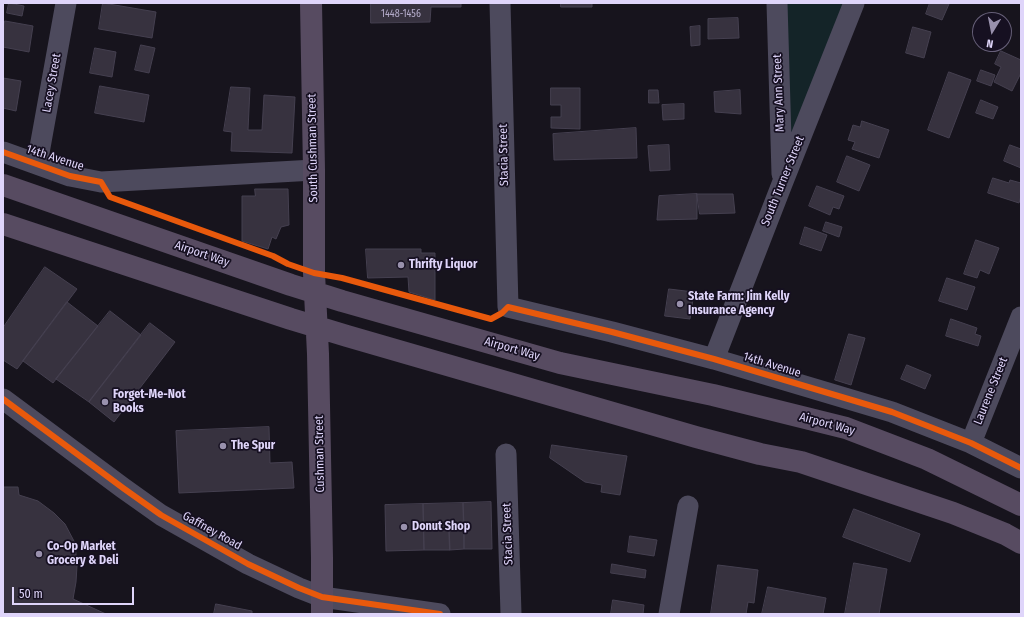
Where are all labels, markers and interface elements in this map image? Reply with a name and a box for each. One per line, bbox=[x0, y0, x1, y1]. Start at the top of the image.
house number: 1448-1456 bbox=[381, 8, 421, 20]
north arrow bbox=[972, 12, 1012, 52]
text: N bbox=[986, 36, 994, 50]
street label: Lacey Street bbox=[40, 52, 64, 114]
street label: Mary Ann Street bbox=[770, 54, 788, 132]
street label: South Cushman Street bbox=[305, 93, 321, 203]
street label: Stacia Street bbox=[496, 124, 512, 186]
street label: South Turner Street bbox=[758, 134, 808, 228]
street label: 14th Avenue bbox=[24, 142, 86, 174]
street label: Airport Way bbox=[173, 238, 231, 270]
place label: Thrifty Liquor bbox=[409, 258, 477, 272]
marker: Thrifty Liquor bbox=[396, 260, 406, 270]
place label: State Farm: Jim Kelly Insurance Agency bbox=[688, 290, 789, 318]
marker: State Farm: Jim Kelly Insurance Agency bbox=[675, 299, 685, 309]
street label: Airport Way bbox=[483, 334, 541, 364]
street label: 14th Avenue bbox=[741, 349, 803, 381]
street label: Laurene Street bbox=[971, 355, 1011, 427]
place label: Forget-Me-Not Books bbox=[113, 388, 186, 416]
marker: Forget-Me-Not Books bbox=[100, 397, 110, 407]
street label: Airport Way bbox=[798, 410, 856, 438]
street label: Cushman Street bbox=[312, 415, 328, 493]
place label: The Spur bbox=[231, 439, 275, 453]
marker: The Spur bbox=[218, 441, 228, 451]
street label: Stacia Street bbox=[500, 503, 516, 565]
street label: Gaffney Road bbox=[180, 509, 244, 553]
place label: Donut Shop bbox=[412, 520, 470, 534]
marker: Donut Shop bbox=[399, 522, 409, 532]
place label: Co-Op Market Grocery & Deli bbox=[47, 540, 119, 568]
marker: Co-Op Market Grocery & Deli bbox=[34, 549, 44, 559]
scale bar bbox=[14, 579, 136, 605]
text: 50 m bbox=[19, 587, 43, 601]

